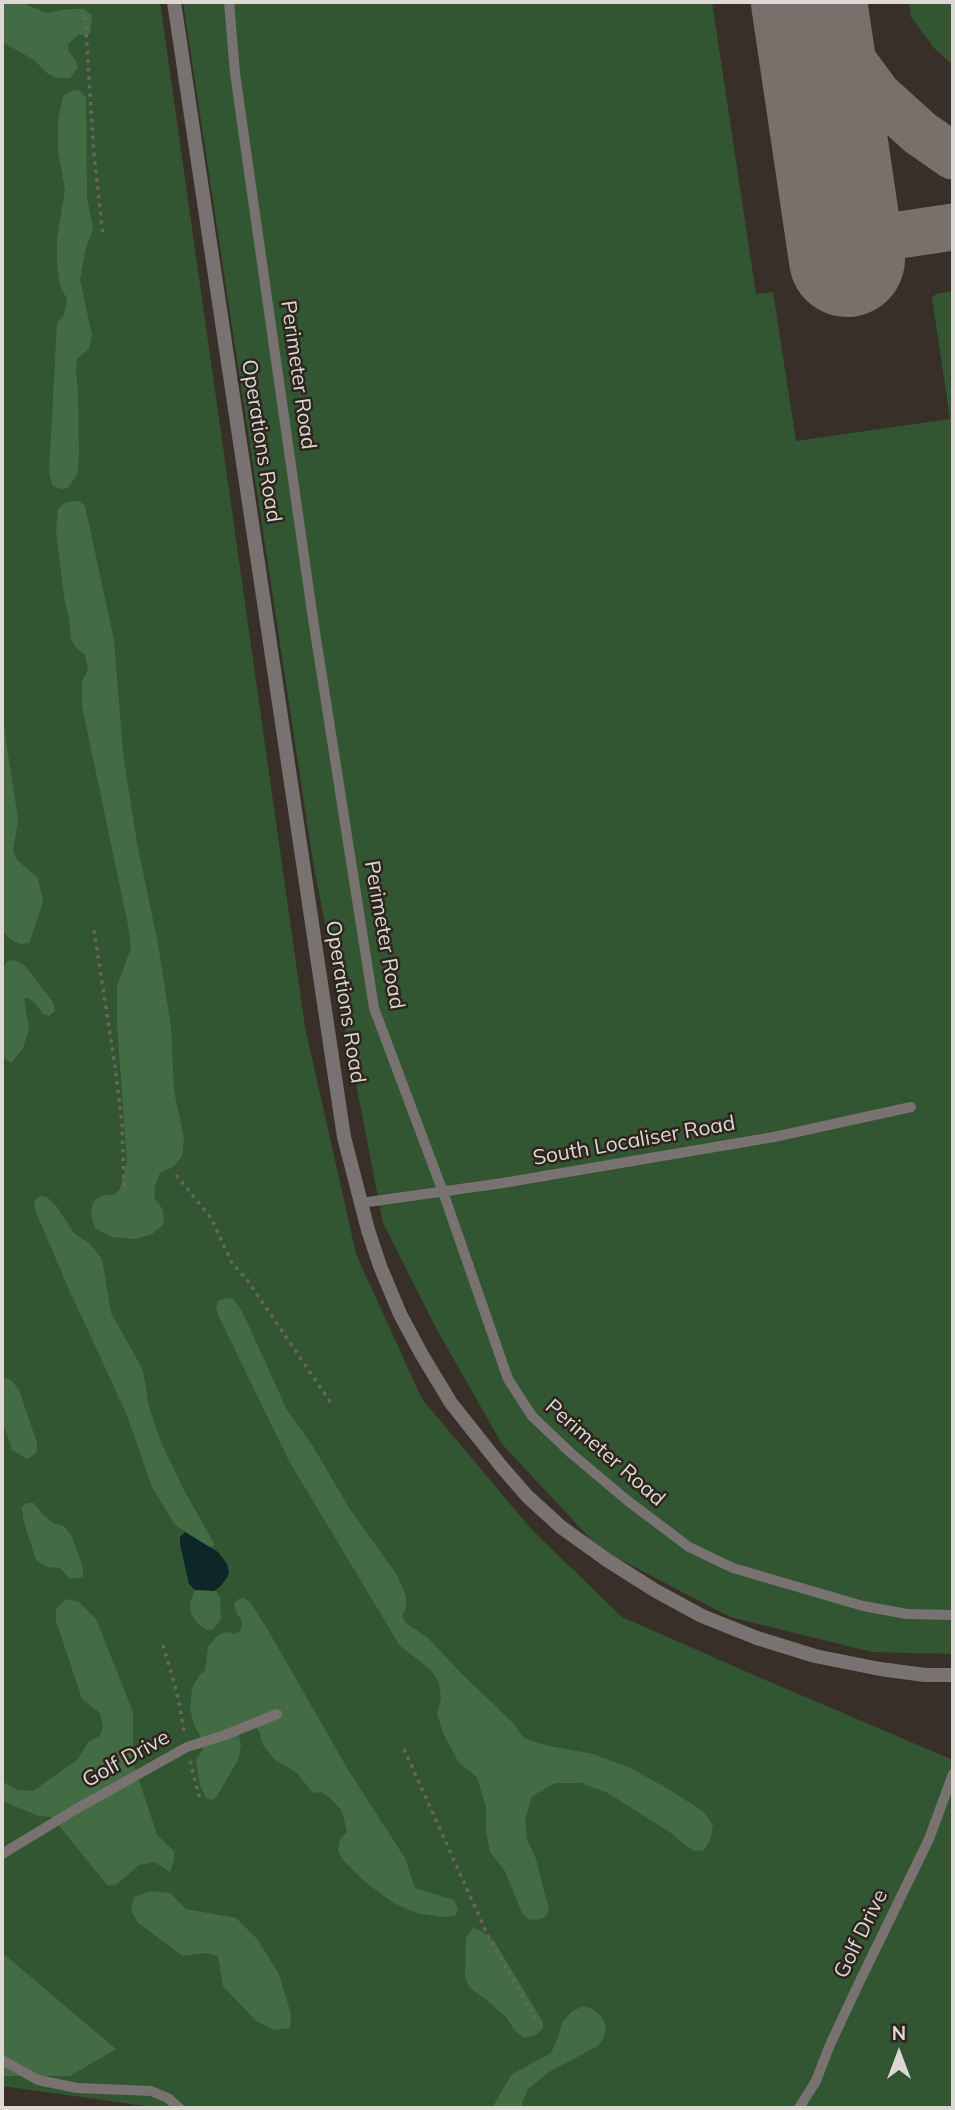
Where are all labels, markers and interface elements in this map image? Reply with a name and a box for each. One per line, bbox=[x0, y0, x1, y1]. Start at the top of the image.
street label: Perimeter Road bbox=[275, 299, 321, 451]
street label: Operations Road bbox=[236, 358, 286, 524]
street label: Perimeter Road bbox=[359, 859, 409, 1011]
street label: Operations Road bbox=[320, 919, 370, 1085]
street label: South Localiser Road bbox=[531, 1111, 737, 1171]
street label: Perimeter Road bbox=[540, 1394, 670, 1512]
street label: Golf Drive bbox=[78, 1725, 174, 1793]
street label: Golf Drive bbox=[829, 1885, 893, 1983]
north arrow bbox=[864, 2019, 934, 2089]
text: N bbox=[892, 2021, 906, 2045]

